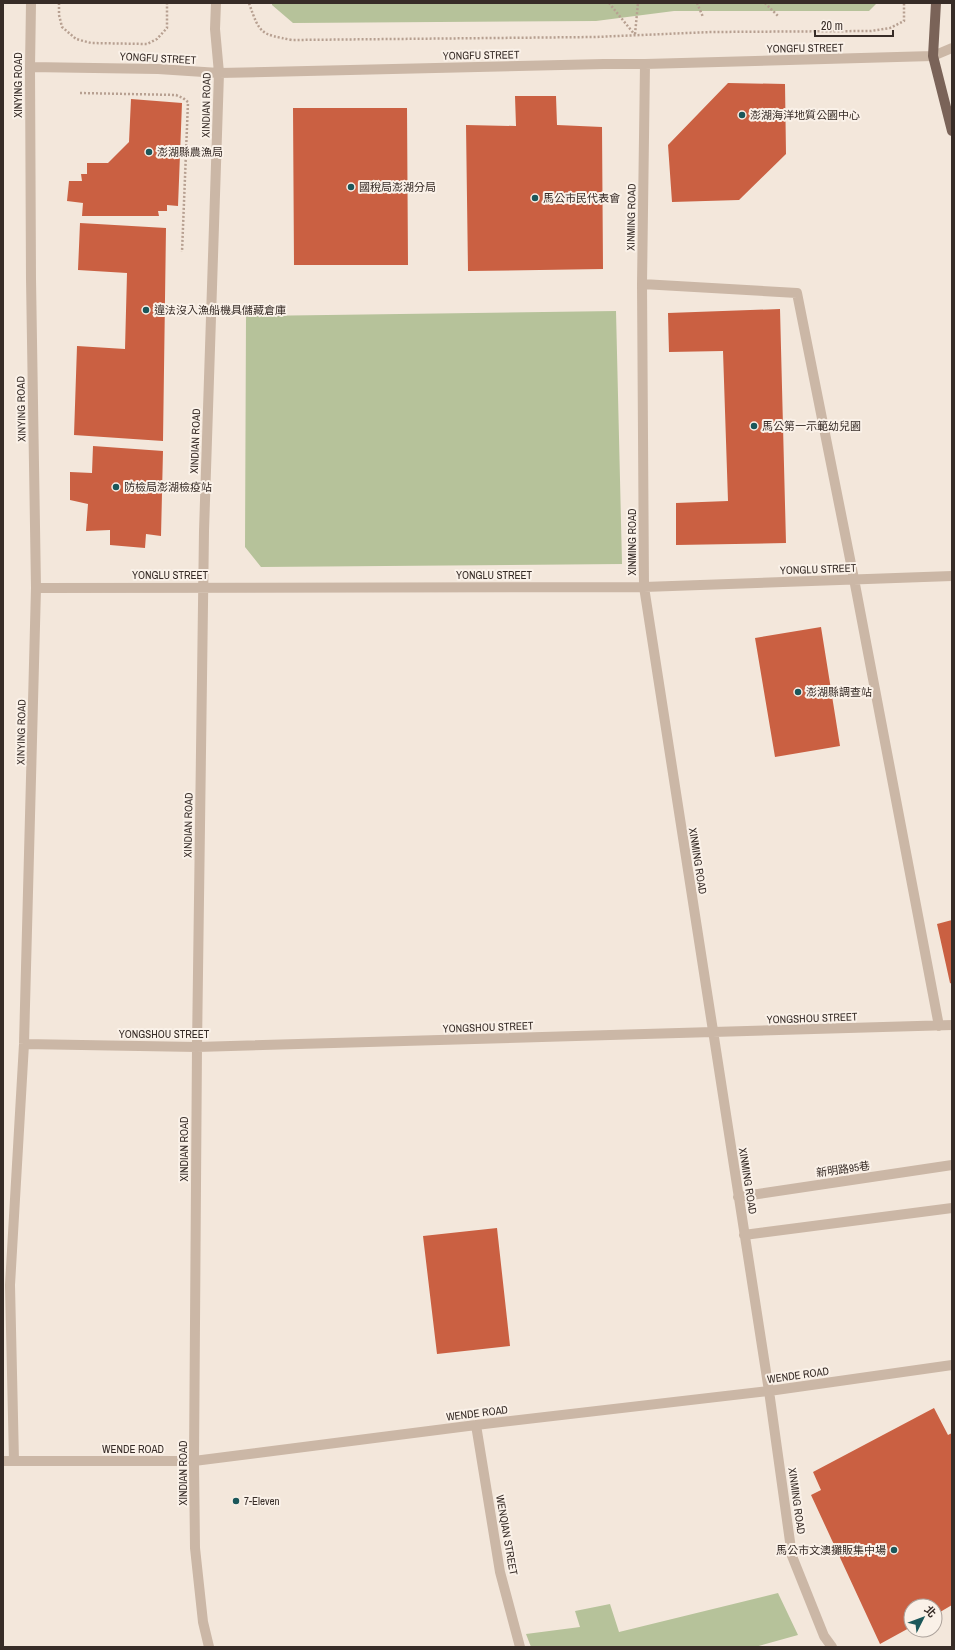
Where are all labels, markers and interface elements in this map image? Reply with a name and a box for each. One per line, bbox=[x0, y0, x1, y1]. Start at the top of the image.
scale bar bbox=[815, 12, 893, 38]
text: 20 m bbox=[821, 18, 843, 34]
street label: YONGFU STREET bbox=[767, 40, 844, 56]
street label: YONGFU STREET bbox=[443, 47, 520, 63]
street label: YONGFU STREET bbox=[119, 49, 197, 67]
street label: XINYING ROAD bbox=[11, 52, 25, 118]
street label: XINDIAN ROAD bbox=[198, 72, 214, 138]
place label: 澎湖海洋地質公園中心 bbox=[750, 108, 860, 122]
marker: 澎湖海洋地質公園中心 bbox=[737, 110, 747, 120]
place label: 澎湖縣農漁局 bbox=[157, 145, 223, 159]
marker: 澎湖縣農漁局 bbox=[144, 147, 154, 157]
place label: 國稅局澎湖分局 bbox=[359, 180, 436, 194]
marker: 國稅局澎湖分局 bbox=[346, 182, 356, 192]
street label: XINMING ROAD bbox=[623, 183, 639, 251]
place label: 馬公市民代表會 bbox=[543, 191, 620, 205]
marker: 馬公市民代表會 bbox=[530, 193, 540, 203]
place label: 違法沒入漁船機具儲藏倉庫 bbox=[154, 303, 286, 317]
marker: 違法沒入漁船機具儲藏倉庫 bbox=[141, 305, 151, 315]
street label: XINYING ROAD bbox=[13, 376, 29, 442]
street label: XINDIAN ROAD bbox=[187, 408, 203, 474]
place label: 馬公第一示範幼兒園 bbox=[762, 419, 861, 433]
marker: 馬公第一示範幼兒園 bbox=[749, 421, 759, 431]
place label: 防檢局澎湖檢疫站 bbox=[124, 480, 212, 494]
marker: 防檢局澎湖檢疫站 bbox=[111, 482, 121, 492]
street label: XINMING ROAD bbox=[625, 508, 639, 576]
street label: YONGLU STREET bbox=[780, 561, 857, 577]
street label: YONGLU STREET bbox=[132, 568, 209, 582]
street label: YONGLU STREET bbox=[456, 568, 533, 582]
place label: 澎湖縣調查站 bbox=[806, 685, 872, 699]
marker: 澎湖縣調查站 bbox=[793, 687, 803, 697]
street label: XINYING ROAD bbox=[13, 699, 29, 765]
street label: XINDIAN ROAD bbox=[180, 792, 196, 858]
street label: XINMING ROAD bbox=[686, 827, 710, 895]
street label: YONGSHOU STREET bbox=[766, 1009, 858, 1027]
street label: YONGSHOU STREET bbox=[442, 1018, 534, 1036]
street label: YONGSHOU STREET bbox=[119, 1027, 210, 1041]
street label: XINDIAN ROAD bbox=[177, 1116, 191, 1182]
street label: XINMING ROAD bbox=[736, 1147, 760, 1215]
street label: 新明路95巷 bbox=[815, 1158, 871, 1180]
street label: WENDE ROAD bbox=[766, 1364, 830, 1386]
street label: WENDE ROAD bbox=[445, 1402, 509, 1424]
street label: XINDIAN ROAD bbox=[176, 1440, 190, 1506]
street label: WENDE ROAD bbox=[102, 1442, 164, 1456]
street label: XINMING ROAD bbox=[785, 1467, 809, 1535]
place label: 7-Eleven bbox=[244, 1494, 280, 1508]
street label: WENQIAN STREET bbox=[493, 1494, 521, 1577]
marker: 7-Eleven bbox=[231, 1496, 241, 1506]
place label: 馬公市文澳攤販集中場 bbox=[776, 1543, 886, 1557]
marker: 馬公市文澳攤販集中場 bbox=[889, 1545, 899, 1555]
north arrow bbox=[903, 1598, 943, 1638]
text: 北 bbox=[922, 1603, 939, 1620]

